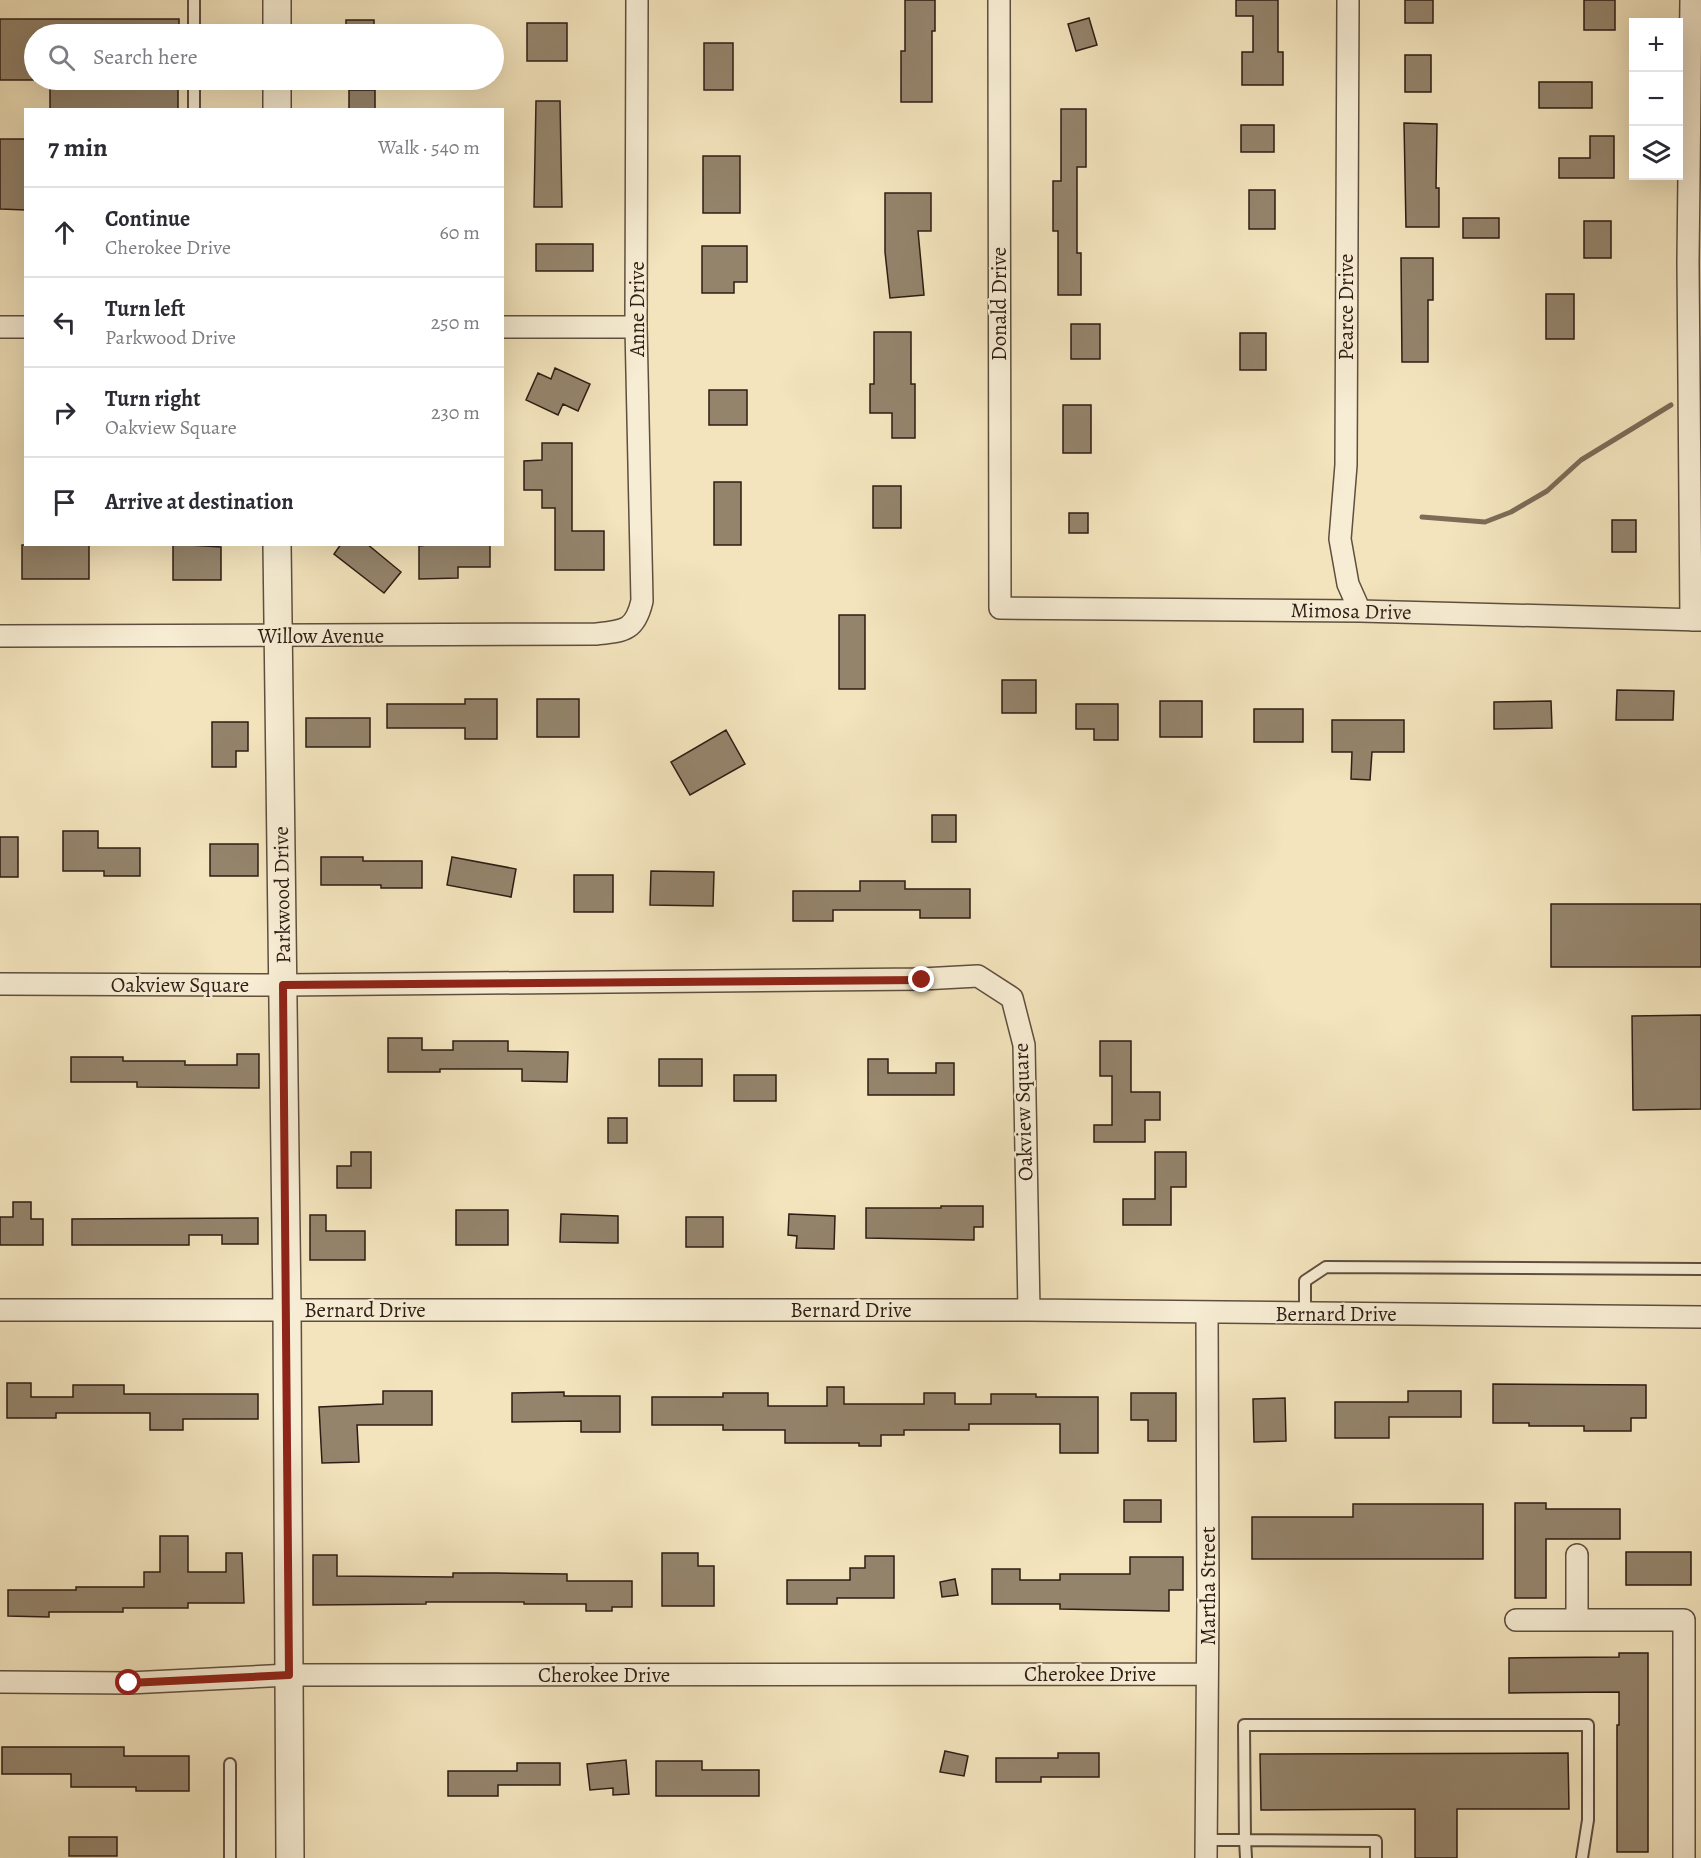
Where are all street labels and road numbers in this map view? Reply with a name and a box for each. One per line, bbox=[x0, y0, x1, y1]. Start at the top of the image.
street label: Donald Drive bbox=[985, 247, 1013, 361]
street label: Pearce Drive bbox=[1332, 254, 1360, 360]
street label: Anne Drive bbox=[623, 261, 651, 358]
street label: Mimosa Drive bbox=[1290, 596, 1412, 626]
street label: Willow Avenue bbox=[257, 622, 384, 650]
street label: Parkwood Drive bbox=[267, 826, 297, 964]
street label: Oakview Square bbox=[111, 971, 249, 999]
street label: Oakview Square bbox=[1007, 1042, 1039, 1182]
street label: Bernard Drive bbox=[304, 1296, 426, 1324]
street label: Bernard Drive bbox=[790, 1296, 912, 1324]
street label: Bernard Drive bbox=[1275, 1300, 1397, 1328]
street label: Martha Street bbox=[1194, 1526, 1222, 1646]
street label: Cherokee Drive bbox=[1024, 1660, 1156, 1688]
street label: Cherokee Drive bbox=[538, 1661, 670, 1689]

